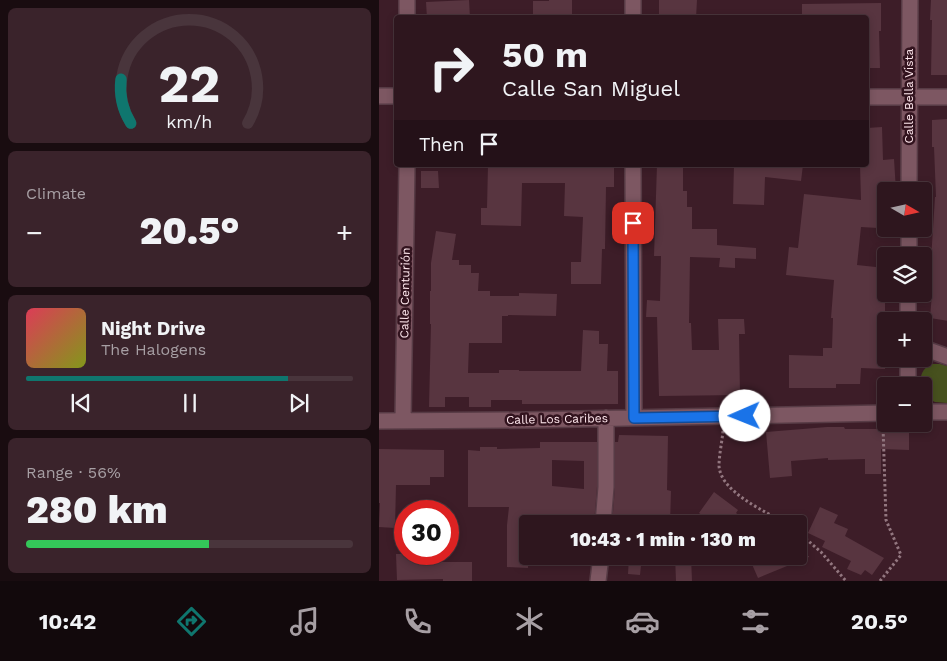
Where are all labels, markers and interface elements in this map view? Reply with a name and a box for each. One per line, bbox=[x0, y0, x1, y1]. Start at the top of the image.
text: 50 m bbox=[502, 34, 588, 76]
icon: right bbox=[419, 35, 484, 100]
street label: Calle Bella Vista bbox=[902, 48, 916, 143]
text: 22 bbox=[159, 54, 220, 115]
text: Calle San Miguel bbox=[502, 76, 680, 101]
text: km/h bbox=[166, 111, 213, 132]
icon: arrive bbox=[475, 130, 503, 158]
text: Then bbox=[419, 133, 465, 156]
north arrow bbox=[877, 182, 931, 238]
map controls bbox=[877, 182, 932, 432]
text: Climate bbox=[26, 184, 86, 203]
pin bbox=[612, 202, 654, 244]
text: 20.5° bbox=[139, 209, 240, 253]
icon: arrive bbox=[619, 209, 647, 237]
text: − bbox=[26, 216, 43, 249]
text: + bbox=[336, 216, 353, 249]
street label: Calle Centurión bbox=[397, 247, 413, 339]
button: layers bbox=[877, 247, 932, 302]
button: + bbox=[877, 312, 932, 367]
text: Night Drive bbox=[101, 317, 206, 340]
text: The Halogens bbox=[101, 340, 206, 359]
button: − bbox=[877, 377, 932, 432]
icon: previous bbox=[67, 389, 95, 417]
icon: pause bbox=[176, 389, 204, 417]
icon: next bbox=[285, 389, 313, 417]
position arrow bbox=[718, 389, 770, 441]
street label: Calle Los Caribes bbox=[506, 411, 608, 427]
text: Range · 56% bbox=[26, 463, 121, 482]
text: 280 km bbox=[26, 488, 168, 532]
speed limit sign: 30 bbox=[394, 500, 459, 565]
text: 10:43 · 1 min · 130 m bbox=[570, 528, 756, 551]
icon: directions bbox=[174, 604, 209, 639]
icon: music bbox=[287, 604, 322, 639]
icon: phone bbox=[400, 604, 435, 639]
icon: climate bbox=[512, 604, 547, 639]
icon: car bbox=[625, 604, 660, 639]
icon: filters bbox=[738, 604, 773, 639]
text: 10:42 bbox=[39, 609, 96, 634]
text: 20.5° bbox=[851, 609, 908, 634]

